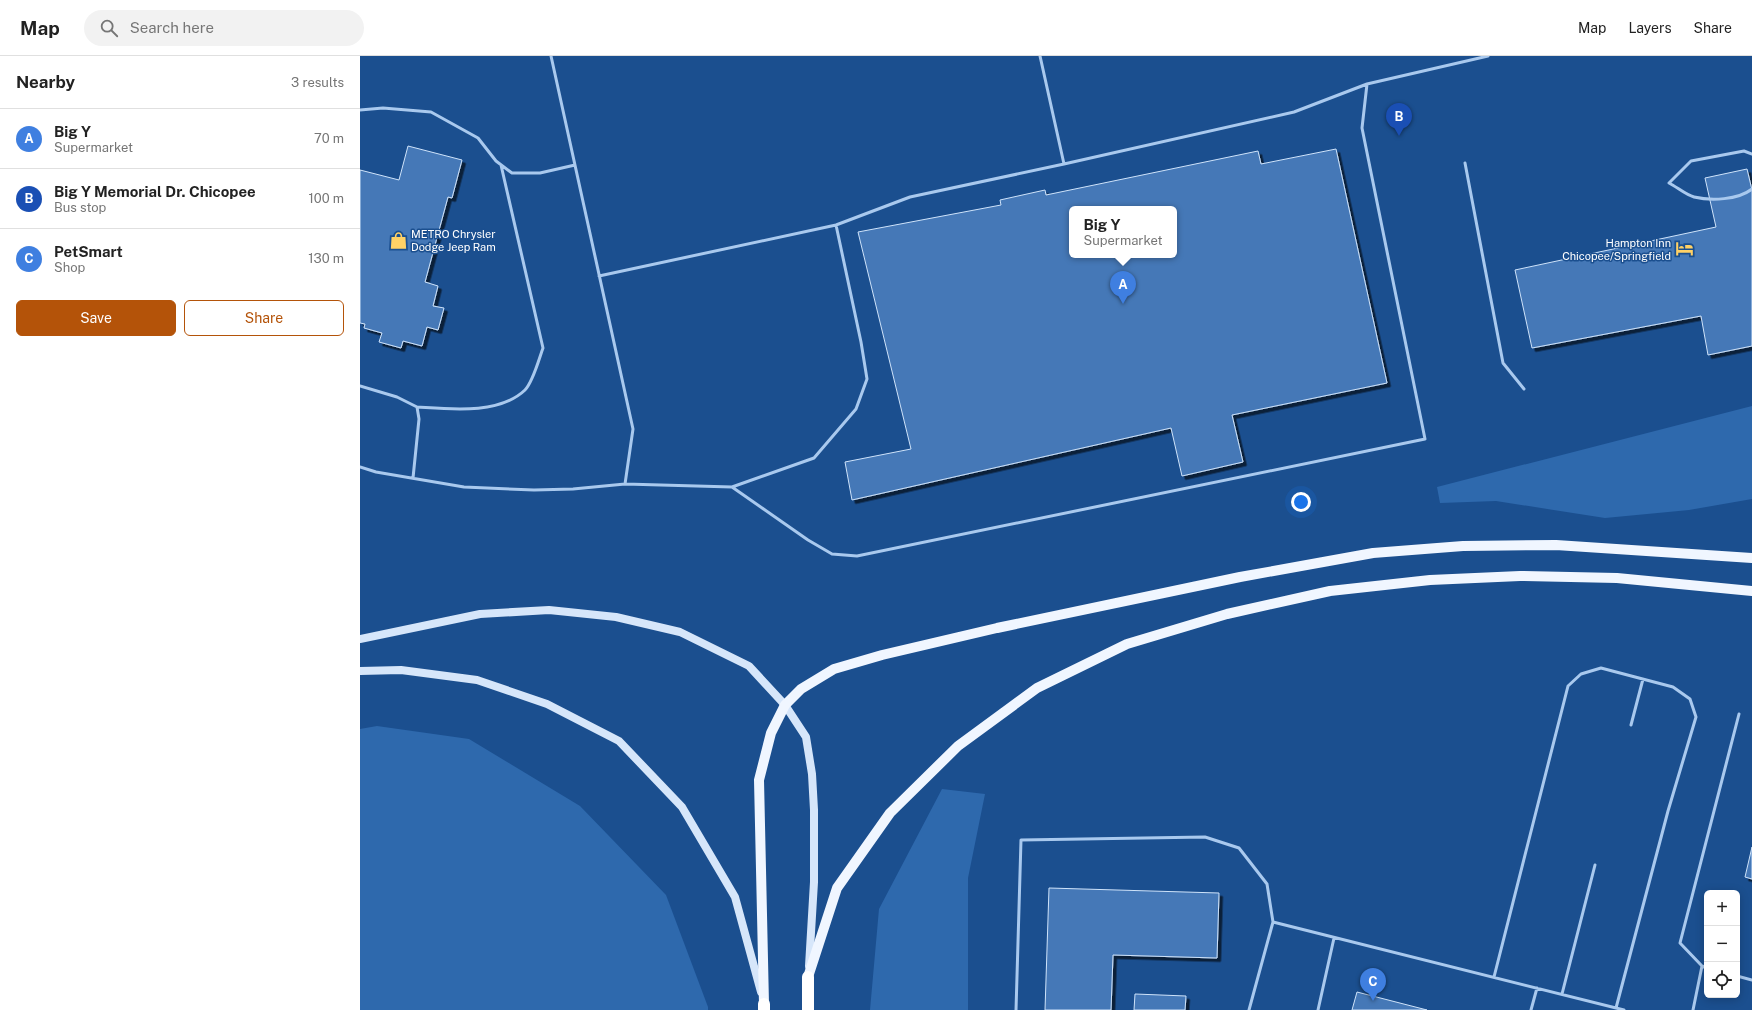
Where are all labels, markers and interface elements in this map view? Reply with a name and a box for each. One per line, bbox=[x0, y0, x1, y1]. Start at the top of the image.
search box bbox=[84, 10, 364, 46]
text: Map bbox=[20, 17, 60, 39]
icon: search bbox=[98, 17, 120, 39]
text: Search here bbox=[130, 19, 214, 36]
text: Map bbox=[1578, 20, 1606, 36]
text: Layers bbox=[1628, 20, 1672, 36]
text: Share bbox=[1694, 20, 1732, 36]
text: Nearby bbox=[16, 72, 75, 92]
text: 3 results bbox=[291, 75, 344, 90]
pin: B bbox=[1386, 103, 1412, 136]
text: Big Y bbox=[54, 123, 91, 140]
text: A bbox=[24, 131, 34, 146]
text: 70 m bbox=[314, 131, 344, 146]
text: Supermarket bbox=[54, 140, 133, 155]
text: Big Y Memorial Dr. Chicopee bbox=[54, 183, 256, 200]
text: B bbox=[25, 191, 33, 206]
text: 100 m bbox=[308, 191, 344, 206]
text: Bus stop bbox=[54, 200, 106, 215]
popup bbox=[1069, 206, 1177, 258]
text: Big Y bbox=[1083, 216, 1120, 233]
place label: METRO Chrysler Dodge Jeep Ram bbox=[411, 228, 496, 253]
shop icon: METRO Chrysler Dodge Jeep Ram bbox=[388, 230, 408, 250]
text: Supermarket bbox=[1083, 233, 1163, 248]
place label: Hampton Inn Chicopee/Springfield bbox=[1562, 237, 1671, 262]
hotel icon: Hampton Inn Chicopee/Springfield bbox=[1674, 239, 1694, 259]
text: PetSmart bbox=[54, 243, 123, 260]
text: C bbox=[24, 251, 34, 266]
text: 130 m bbox=[308, 251, 344, 266]
text: Shop bbox=[54, 260, 85, 275]
pin: A bbox=[1110, 271, 1136, 304]
button: Save bbox=[16, 300, 176, 336]
button: Share bbox=[184, 300, 344, 336]
your location bbox=[1291, 492, 1311, 512]
map controls bbox=[1704, 890, 1740, 998]
button: + bbox=[1704, 890, 1740, 926]
button: − bbox=[1704, 926, 1740, 962]
button: locate bbox=[1704, 962, 1740, 998]
pin: C bbox=[1360, 968, 1386, 1001]

